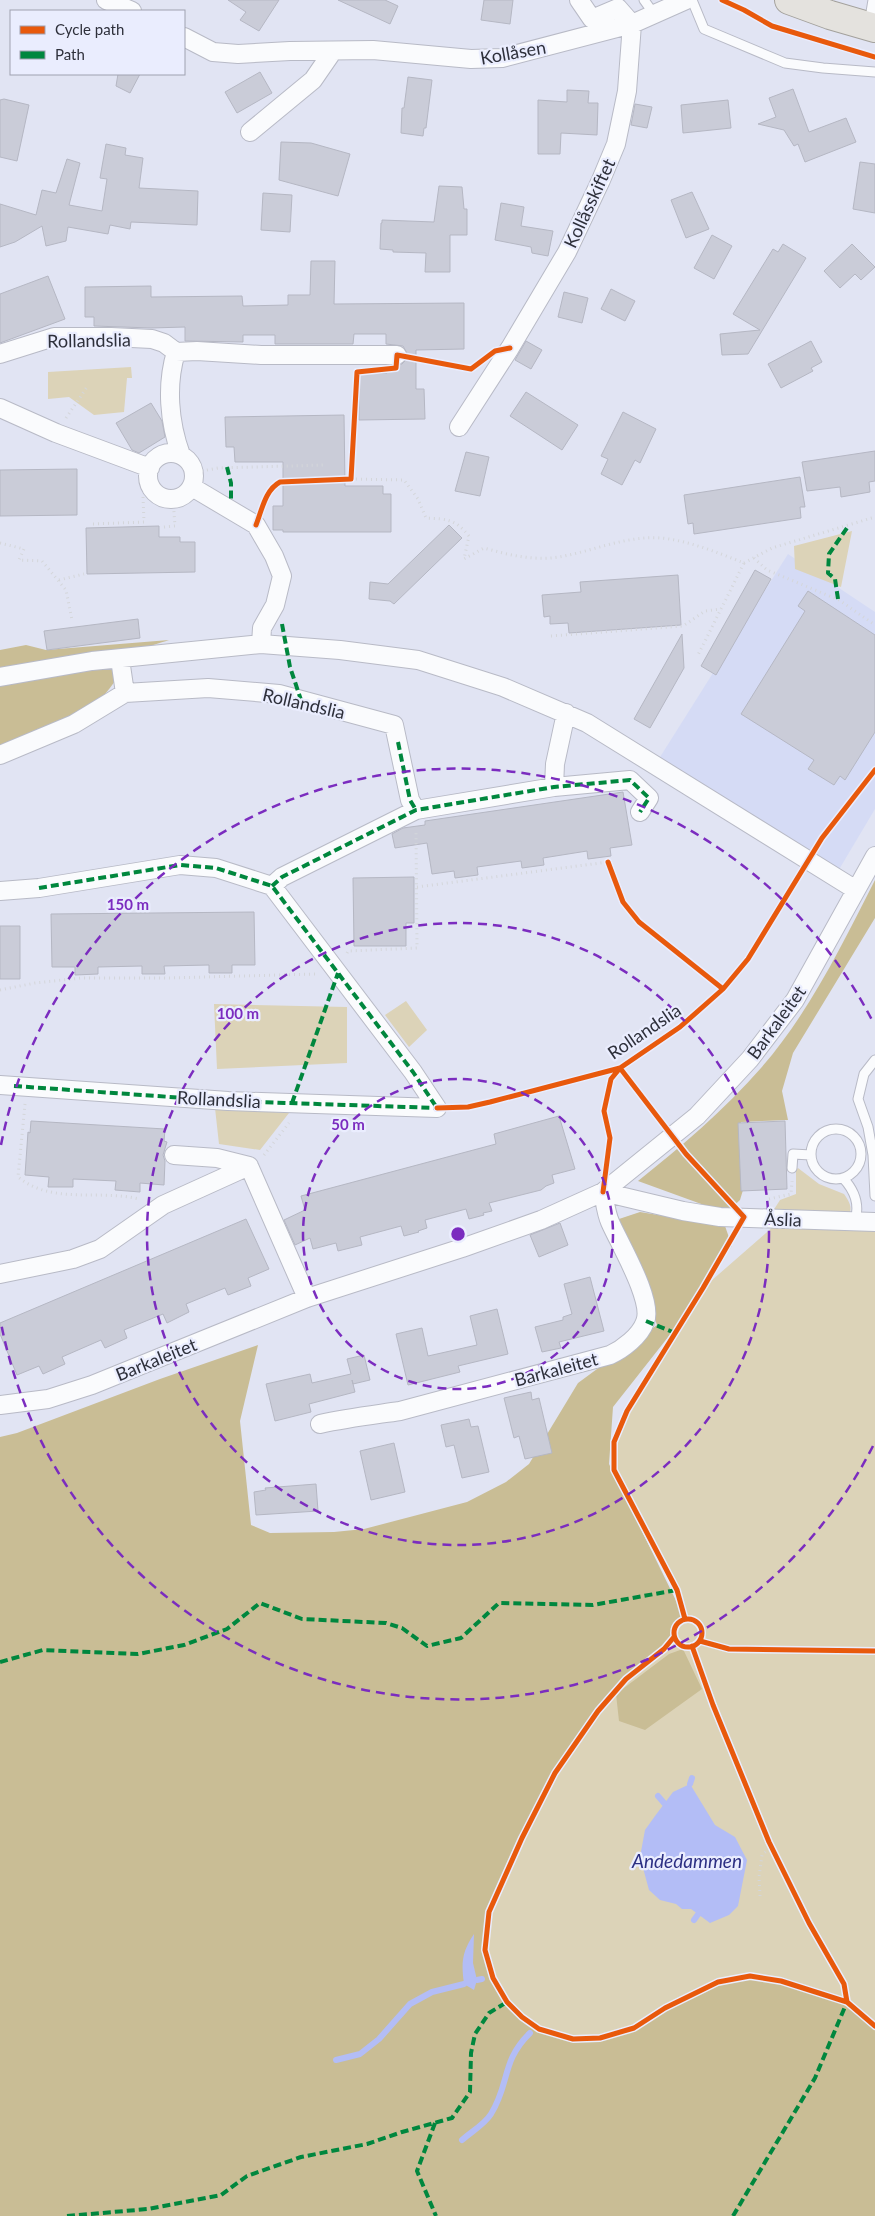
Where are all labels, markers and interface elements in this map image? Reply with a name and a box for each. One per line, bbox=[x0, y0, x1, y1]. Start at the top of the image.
legend bbox=[10, 10, 185, 75]
text: Cycle path bbox=[55, 20, 124, 38]
street label: Kollåsen bbox=[478, 35, 548, 69]
text: Path bbox=[55, 45, 85, 63]
street label: Kollåsskiftet bbox=[559, 154, 620, 251]
street label: Rollandslia bbox=[47, 328, 131, 352]
street label: Rollandslia bbox=[261, 683, 347, 723]
text: 150 m bbox=[107, 895, 149, 913]
street label: Barkaleitet bbox=[742, 981, 810, 1063]
street label: Rollandslia bbox=[603, 998, 685, 1064]
text: 100 m bbox=[217, 1004, 259, 1022]
street label: Rollandslia bbox=[177, 1086, 261, 1112]
text: 50 m bbox=[331, 1115, 365, 1133]
street label: Åslia bbox=[764, 1207, 802, 1231]
centre of rings bbox=[449, 1225, 467, 1243]
street label: Barkaleitet bbox=[112, 1333, 200, 1385]
street label: Barkaleitet bbox=[512, 1347, 601, 1391]
water label: Andedammen bbox=[631, 1849, 742, 1872]

